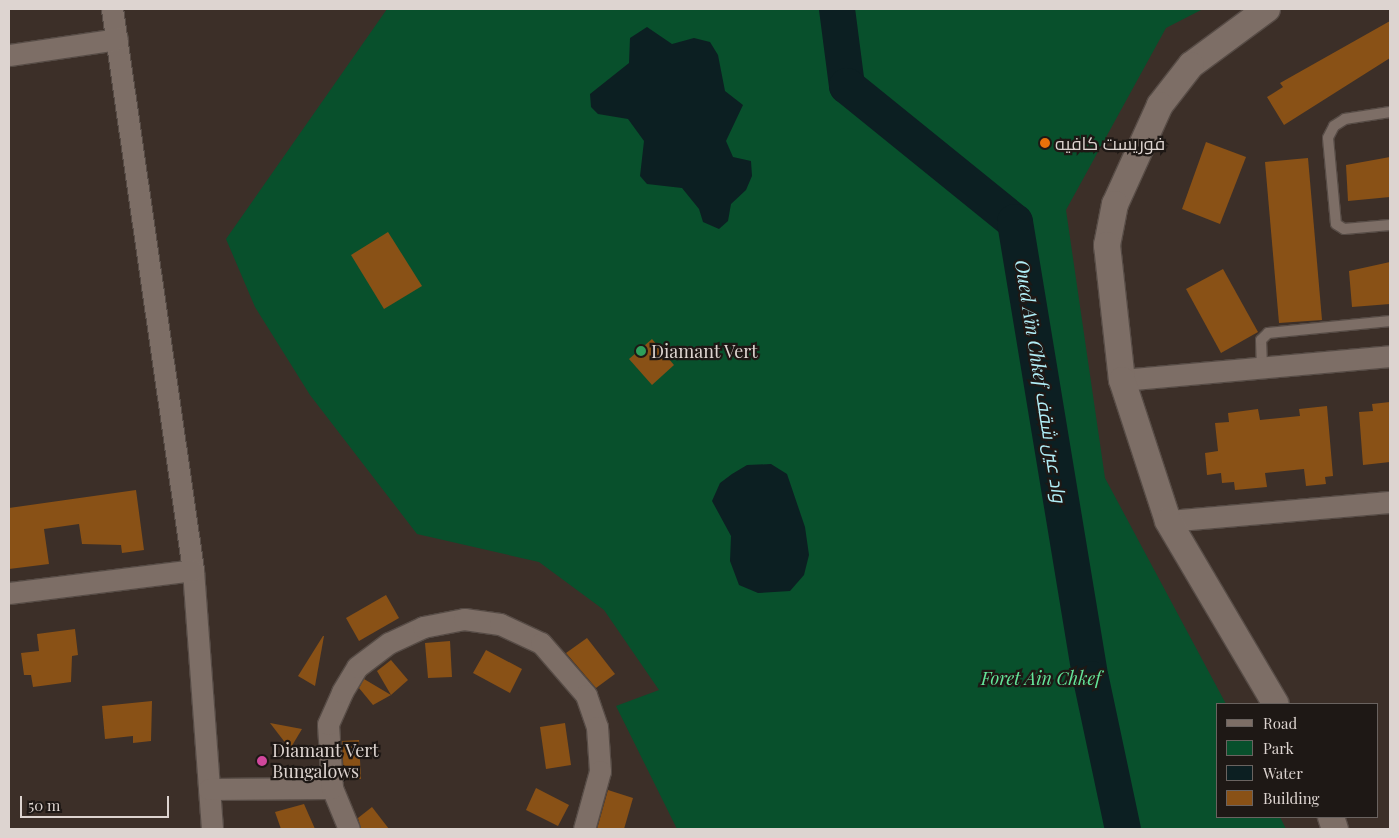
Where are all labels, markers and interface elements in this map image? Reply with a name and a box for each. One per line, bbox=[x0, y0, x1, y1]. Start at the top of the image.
place label: فوريست كافيه bbox=[1055, 132, 1165, 154]
marker: فوريست كافيه bbox=[1039, 137, 1051, 149]
water label: Oued Aïn Chkef واد عين شقف bbox=[1011, 258, 1071, 504]
place label: Diamant Vert bbox=[651, 340, 759, 362]
marker: Diamant Vert bbox=[635, 345, 647, 357]
park label: Foret Ain Chkef bbox=[981, 667, 1101, 689]
legend bbox=[1216, 703, 1379, 818]
text: Road bbox=[1263, 713, 1297, 733]
text: Park bbox=[1263, 738, 1294, 758]
place label: Diamant Vert Bungalows bbox=[272, 740, 380, 782]
marker: Diamant Vert Bungalows bbox=[256, 755, 268, 767]
text: Water bbox=[1263, 763, 1303, 783]
scale bar bbox=[22, 786, 171, 818]
text: Building bbox=[1263, 788, 1319, 808]
text: 50 m bbox=[28, 795, 60, 815]

